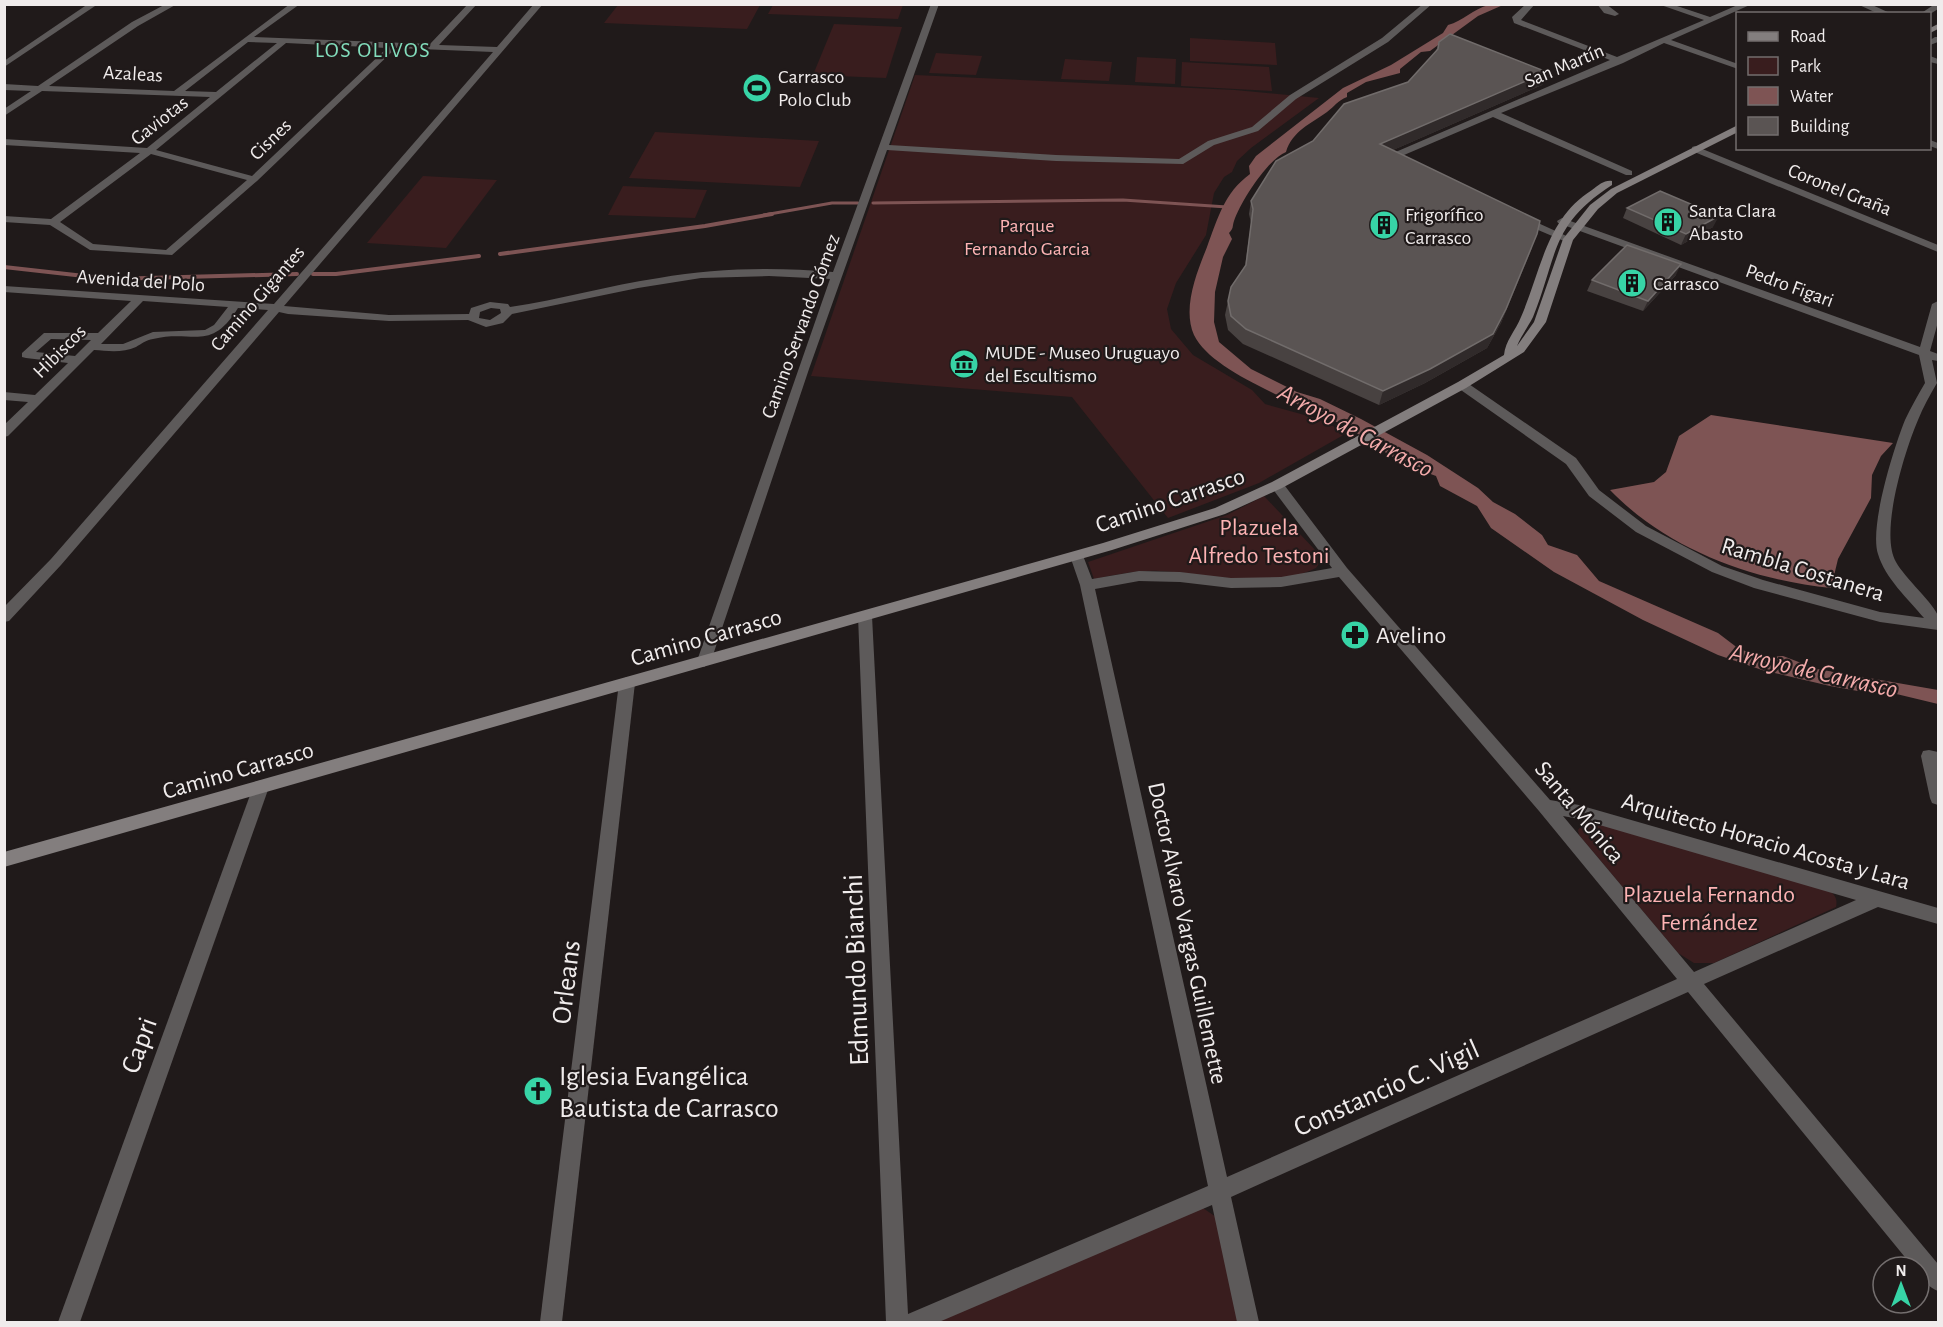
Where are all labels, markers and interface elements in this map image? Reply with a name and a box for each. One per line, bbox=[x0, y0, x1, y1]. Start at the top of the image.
legend bbox=[1736, 12, 1931, 150]
text: Road bbox=[1790, 28, 1826, 46]
district label: LOS OLIVOS bbox=[315, 39, 431, 61]
street label: San Martín bbox=[1522, 40, 1607, 92]
text: Park bbox=[1790, 58, 1822, 76]
street label: Azaleas bbox=[103, 62, 163, 86]
place label: Carrasco Polo Club bbox=[778, 67, 851, 110]
sports icon: Carrasco Polo Club bbox=[741, 72, 773, 104]
text: Water bbox=[1790, 88, 1833, 106]
street label: Gaviotas bbox=[127, 92, 192, 149]
street label: Cisnes bbox=[246, 115, 295, 164]
text: Building bbox=[1790, 118, 1850, 136]
street label: Coronel Graña bbox=[1785, 160, 1894, 220]
place label: Santa Clara Abasto bbox=[1689, 201, 1776, 244]
place label: Frigorífico Carrasco bbox=[1405, 205, 1484, 248]
building icon: Santa Clara Abasto bbox=[1652, 206, 1684, 238]
building icon: Frigorífico Carrasco bbox=[1368, 209, 1400, 241]
park label: Parque Fernando Garcia bbox=[964, 216, 1090, 259]
street label: Camino Servando Gómez bbox=[758, 232, 844, 421]
street label: Camino Gigantes bbox=[207, 242, 309, 355]
street label: Pedro Figari bbox=[1743, 261, 1836, 311]
street label: Avenida del Polo bbox=[76, 267, 206, 295]
building icon: Carrasco bbox=[1616, 267, 1648, 299]
place label: Carrasco bbox=[1653, 274, 1719, 294]
street label: Hibiscos bbox=[29, 321, 90, 382]
place label: MUDE - Museo Uruguayo del Escultismo bbox=[985, 343, 1180, 386]
museum icon: MUDE - Museo Uruguayo del Escultismo bbox=[948, 348, 980, 380]
water label: Arroyo de Carrasco bbox=[1273, 379, 1437, 483]
street label: Camino Carrasco bbox=[1093, 464, 1248, 538]
park label: Plazuela Alfredo Testoni bbox=[1188, 516, 1330, 568]
street label: Rambla Costanera bbox=[1718, 534, 1887, 606]
street label: Camino Carrasco bbox=[628, 605, 785, 671]
pharmacy icon: Avelino bbox=[1339, 619, 1371, 651]
place label: Avelino bbox=[1376, 624, 1446, 648]
water label: Arroyo de Carrasco bbox=[1726, 639, 1900, 703]
street label: Camino Carrasco bbox=[160, 738, 317, 804]
street label: Santa Mónica bbox=[1530, 757, 1629, 868]
street label: Doctor Alvaro Vargas Guillemette bbox=[1143, 780, 1231, 1086]
street label: Arquitecto Horacio Acosta y Lara bbox=[1619, 789, 1913, 895]
street label: Edmundo Bianchi bbox=[840, 873, 874, 1066]
park label: Plazuela Fernando Fernández bbox=[1623, 883, 1795, 935]
street label: Orleans bbox=[548, 939, 586, 1026]
street label: Capri bbox=[117, 1014, 163, 1077]
street label: Constancio C. Vigil bbox=[1290, 1035, 1484, 1142]
place label: Iglesia Evangélica Bautista de Carrasco bbox=[559, 1063, 779, 1123]
church icon: Iglesia Evangélica Bautista de Carrasco bbox=[522, 1075, 554, 1107]
north arrow bbox=[1871, 1255, 1931, 1315]
text: N bbox=[1895, 1263, 1907, 1279]

